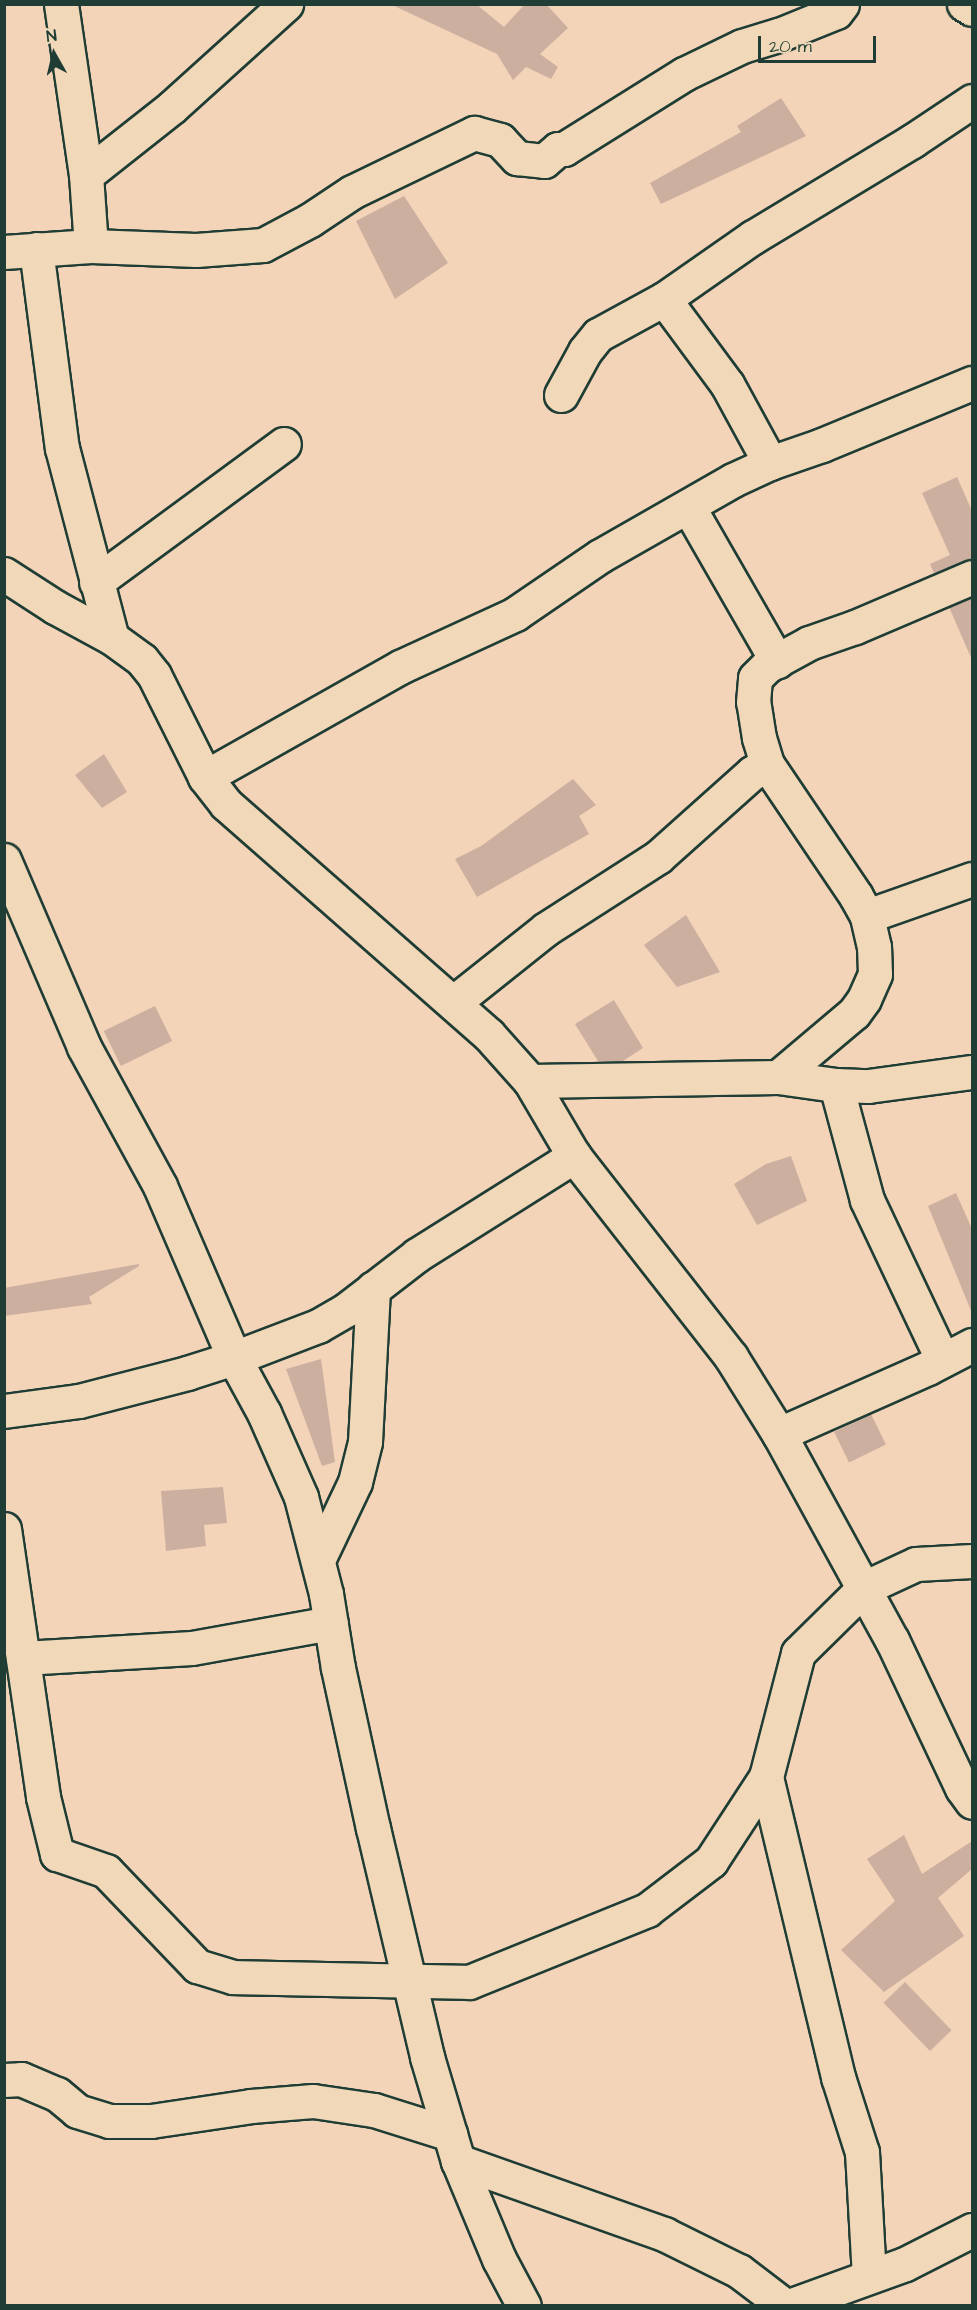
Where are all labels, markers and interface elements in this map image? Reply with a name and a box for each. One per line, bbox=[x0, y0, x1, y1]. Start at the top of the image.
north arrow bbox=[24, 24, 84, 84]
scale bar bbox=[761, 24, 880, 62]
text: N bbox=[45, 25, 58, 48]
text: 20 m bbox=[769, 34, 812, 59]

